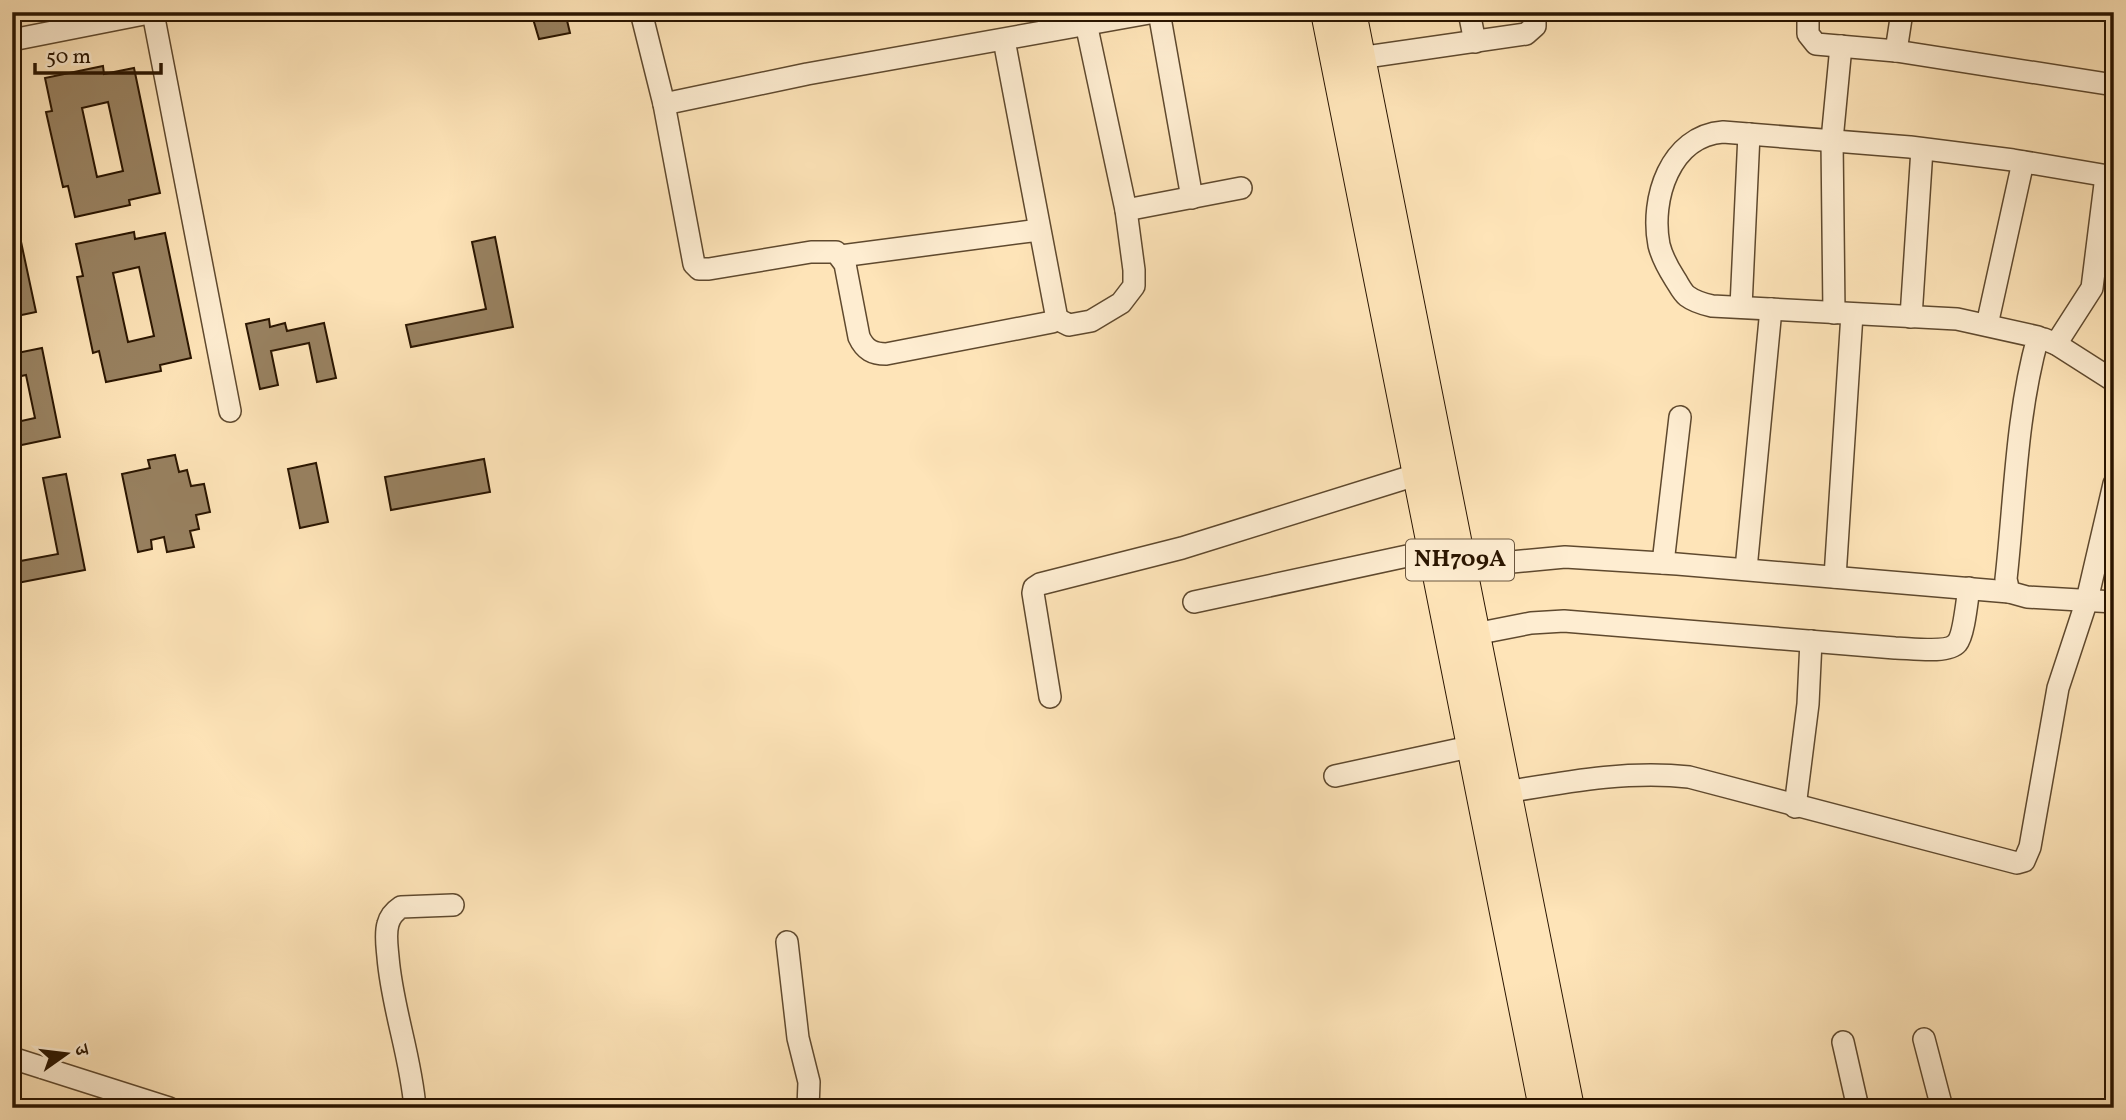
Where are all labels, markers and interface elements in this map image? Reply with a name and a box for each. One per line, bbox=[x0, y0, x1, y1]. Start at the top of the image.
scale bar bbox=[35, 32, 161, 76]
text: 50 m bbox=[46, 43, 91, 72]
road number: NH709A bbox=[1406, 540, 1514, 580]
north arrow bbox=[32, 1018, 102, 1088]
text: उ bbox=[66, 1041, 95, 1059]

